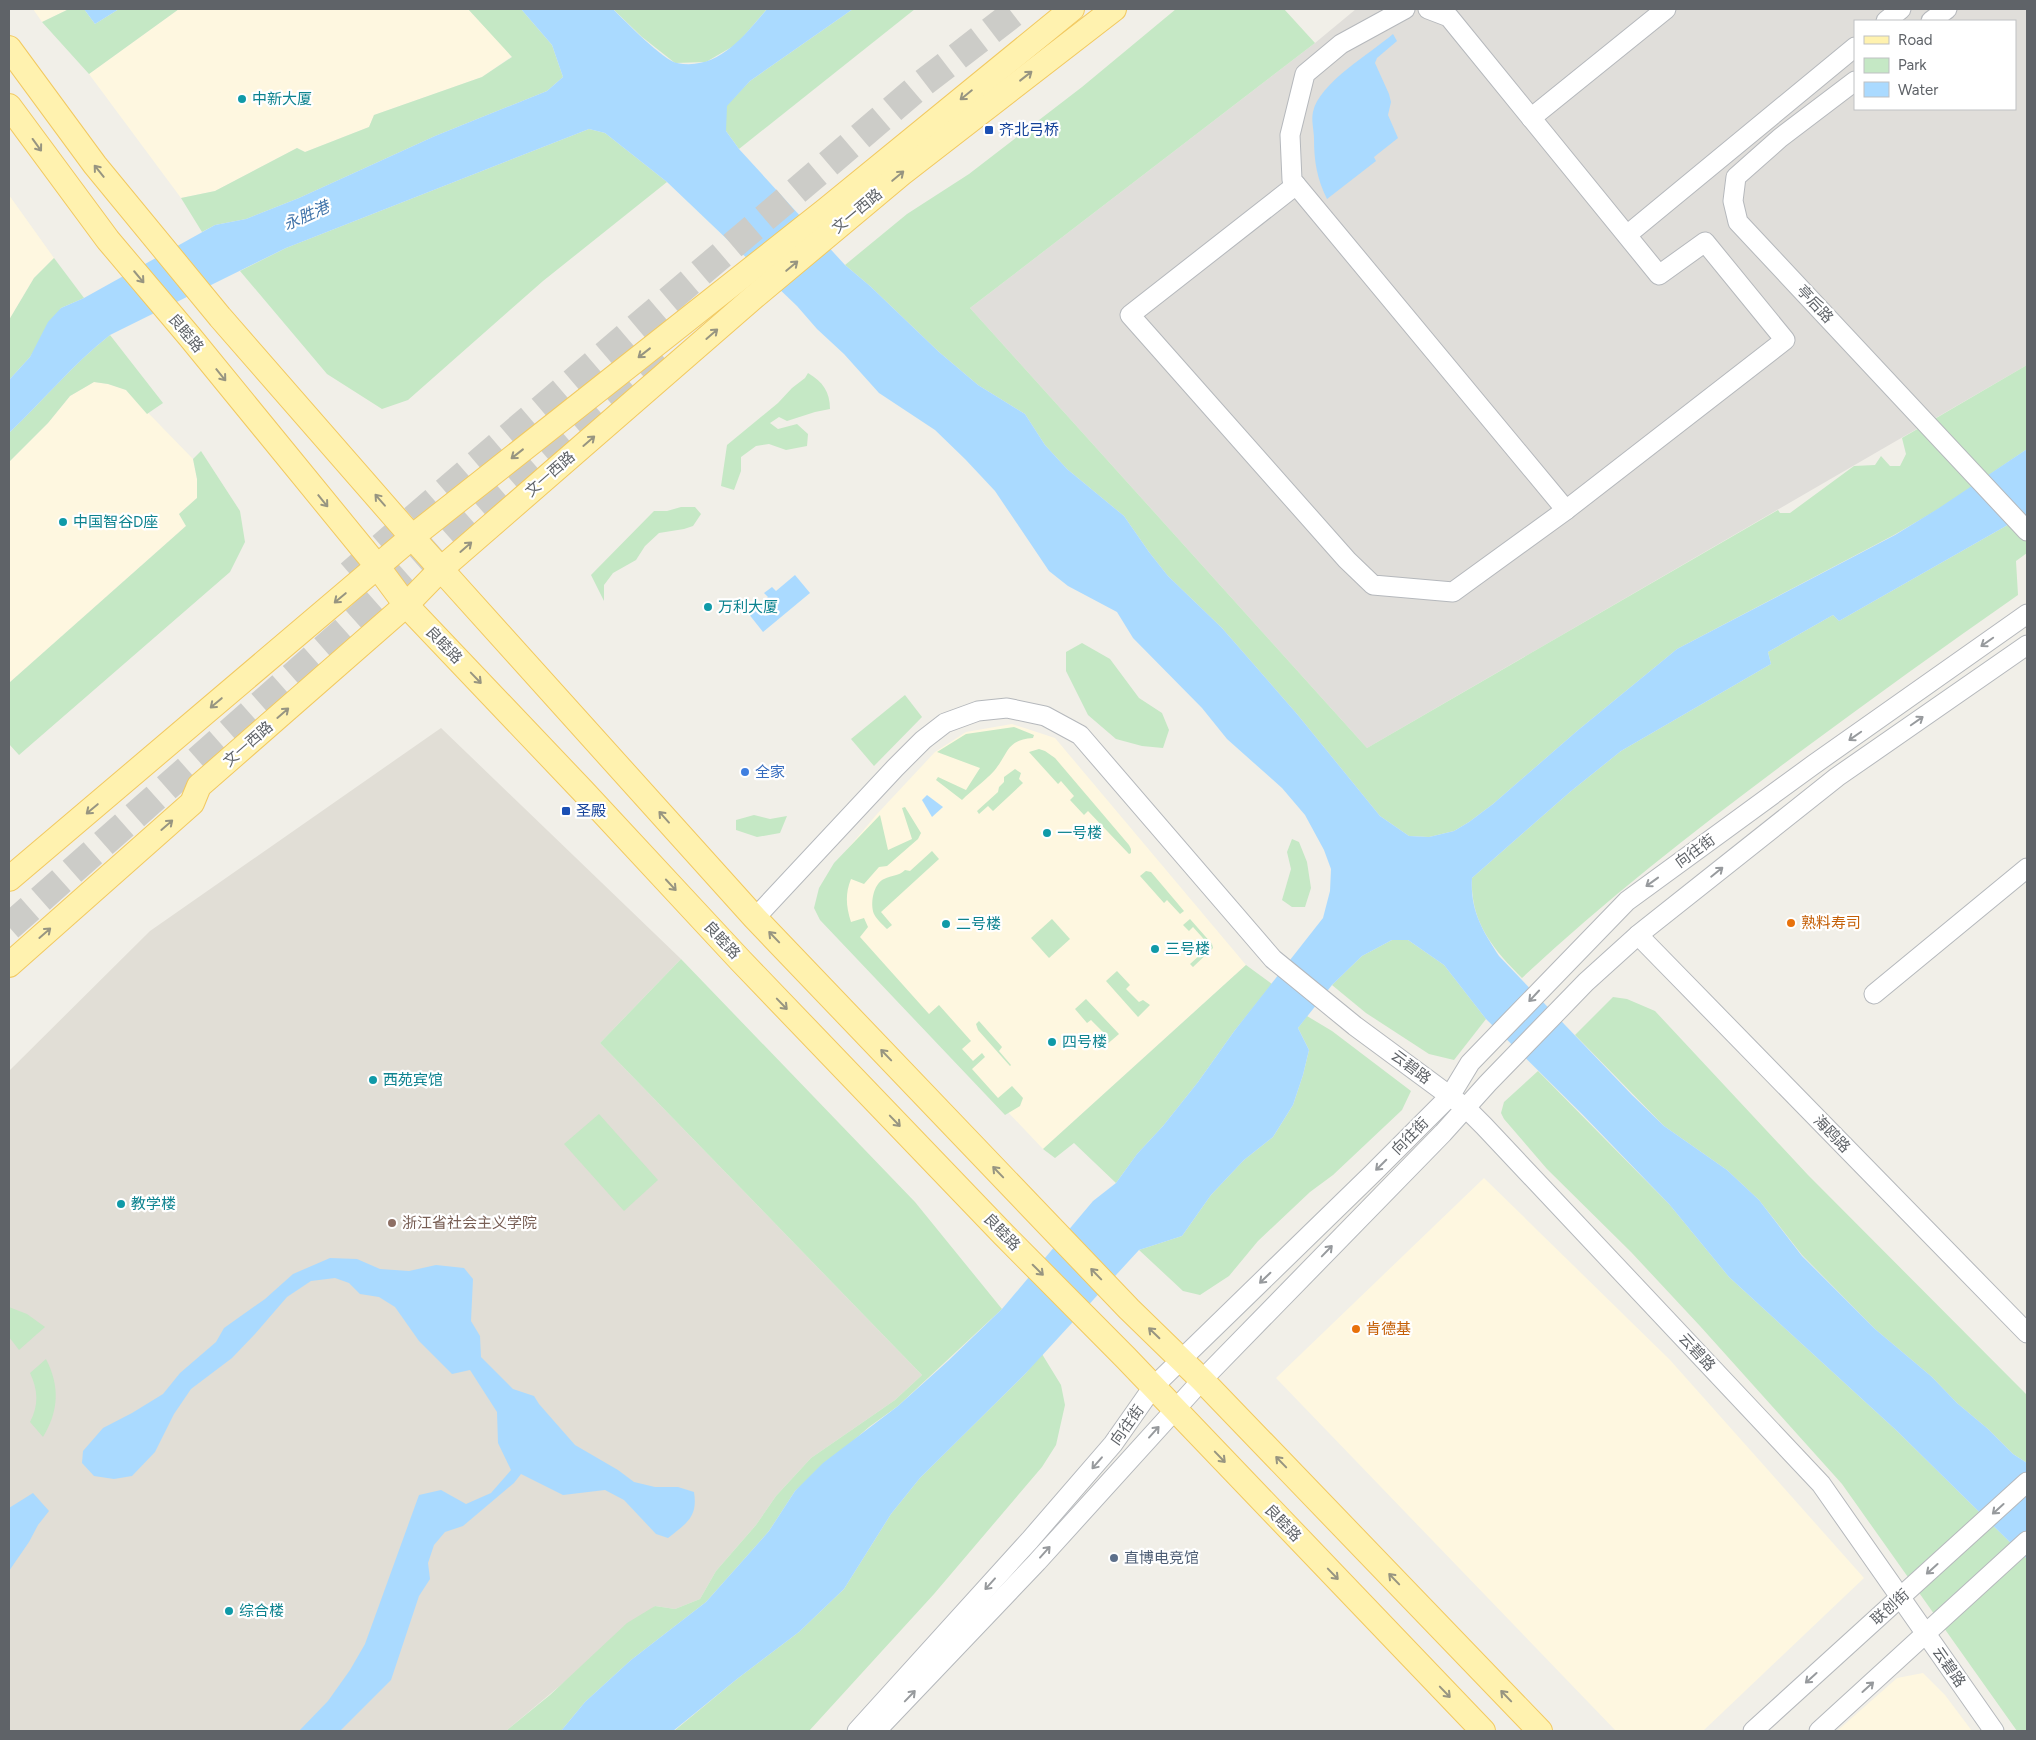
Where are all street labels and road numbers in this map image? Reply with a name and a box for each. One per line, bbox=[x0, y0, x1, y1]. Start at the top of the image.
street label: 文一西路 bbox=[828, 185, 886, 237]
street label: 亭后路 bbox=[1793, 281, 1837, 327]
street label: 良睦路 bbox=[165, 310, 207, 356]
street label: 文一西路 bbox=[521, 448, 579, 500]
street label: 良睦路 bbox=[422, 623, 466, 667]
street label: 文一西路 bbox=[219, 718, 277, 770]
street label: 向往街 bbox=[1672, 830, 1718, 872]
street label: 良睦路 bbox=[700, 917, 744, 963]
street label: 云碧路 bbox=[1388, 1046, 1434, 1088]
street label: 海鸥路 bbox=[1810, 1112, 1854, 1156]
street label: 向往街 bbox=[1388, 1114, 1432, 1158]
street label: 良睦路 bbox=[980, 1210, 1024, 1254]
street label: 云碧路 bbox=[1675, 1329, 1719, 1375]
street label: 向往街 bbox=[1106, 1402, 1148, 1448]
street label: 良睦路 bbox=[1261, 1501, 1305, 1545]
street label: 联创街 bbox=[1867, 1585, 1913, 1629]
street label: 云碧路 bbox=[1929, 1643, 1969, 1691]

